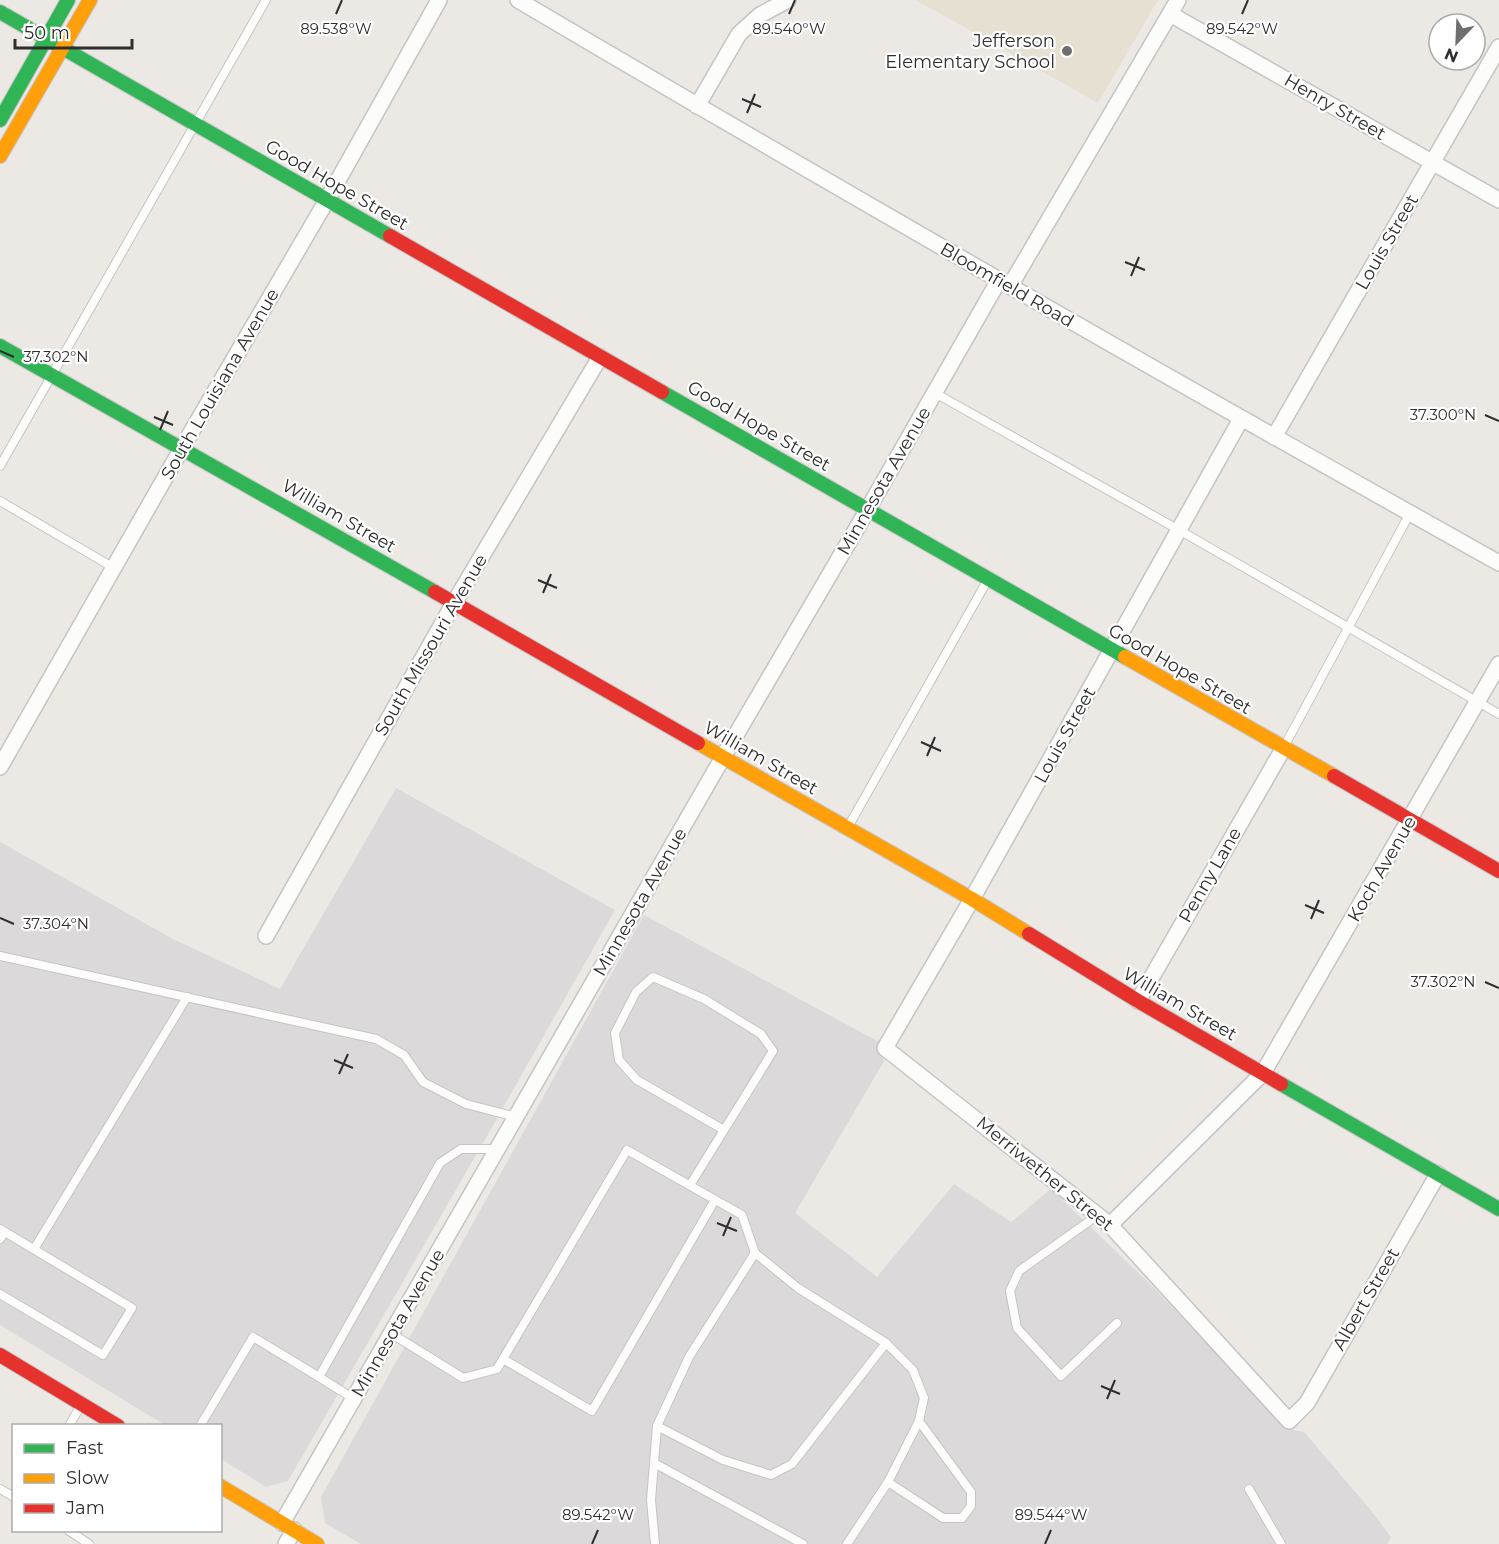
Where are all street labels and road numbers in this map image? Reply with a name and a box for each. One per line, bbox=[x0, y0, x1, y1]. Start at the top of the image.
street label: Henry Street bbox=[1280, 69, 1390, 145]
street label: Good Hope Street bbox=[262, 135, 412, 235]
street label: Louis Street bbox=[1351, 190, 1423, 294]
street label: Bloomfield Road bbox=[936, 238, 1078, 332]
street label: South Louisiana Avenue bbox=[156, 284, 284, 483]
street label: Good Hope Street bbox=[684, 376, 834, 476]
street label: Minnesota Avenue bbox=[833, 403, 935, 559]
street label: William Street bbox=[278, 474, 400, 558]
street label: South Missouri Avenue bbox=[370, 550, 492, 740]
street label: Good Hope Street bbox=[1105, 619, 1255, 719]
street label: Louis Street bbox=[1030, 683, 1100, 787]
street label: William Street bbox=[700, 716, 822, 800]
street label: Koch Avenue bbox=[1343, 812, 1421, 926]
street label: Penny Lane bbox=[1174, 823, 1246, 927]
street label: Minnesota Avenue bbox=[589, 824, 691, 980]
street label: William Street bbox=[1119, 962, 1241, 1046]
street label: Merriwether Street bbox=[972, 1112, 1118, 1236]
street label: Albert Street bbox=[1328, 1244, 1404, 1354]
street label: Minnesota Avenue bbox=[347, 1245, 449, 1401]

